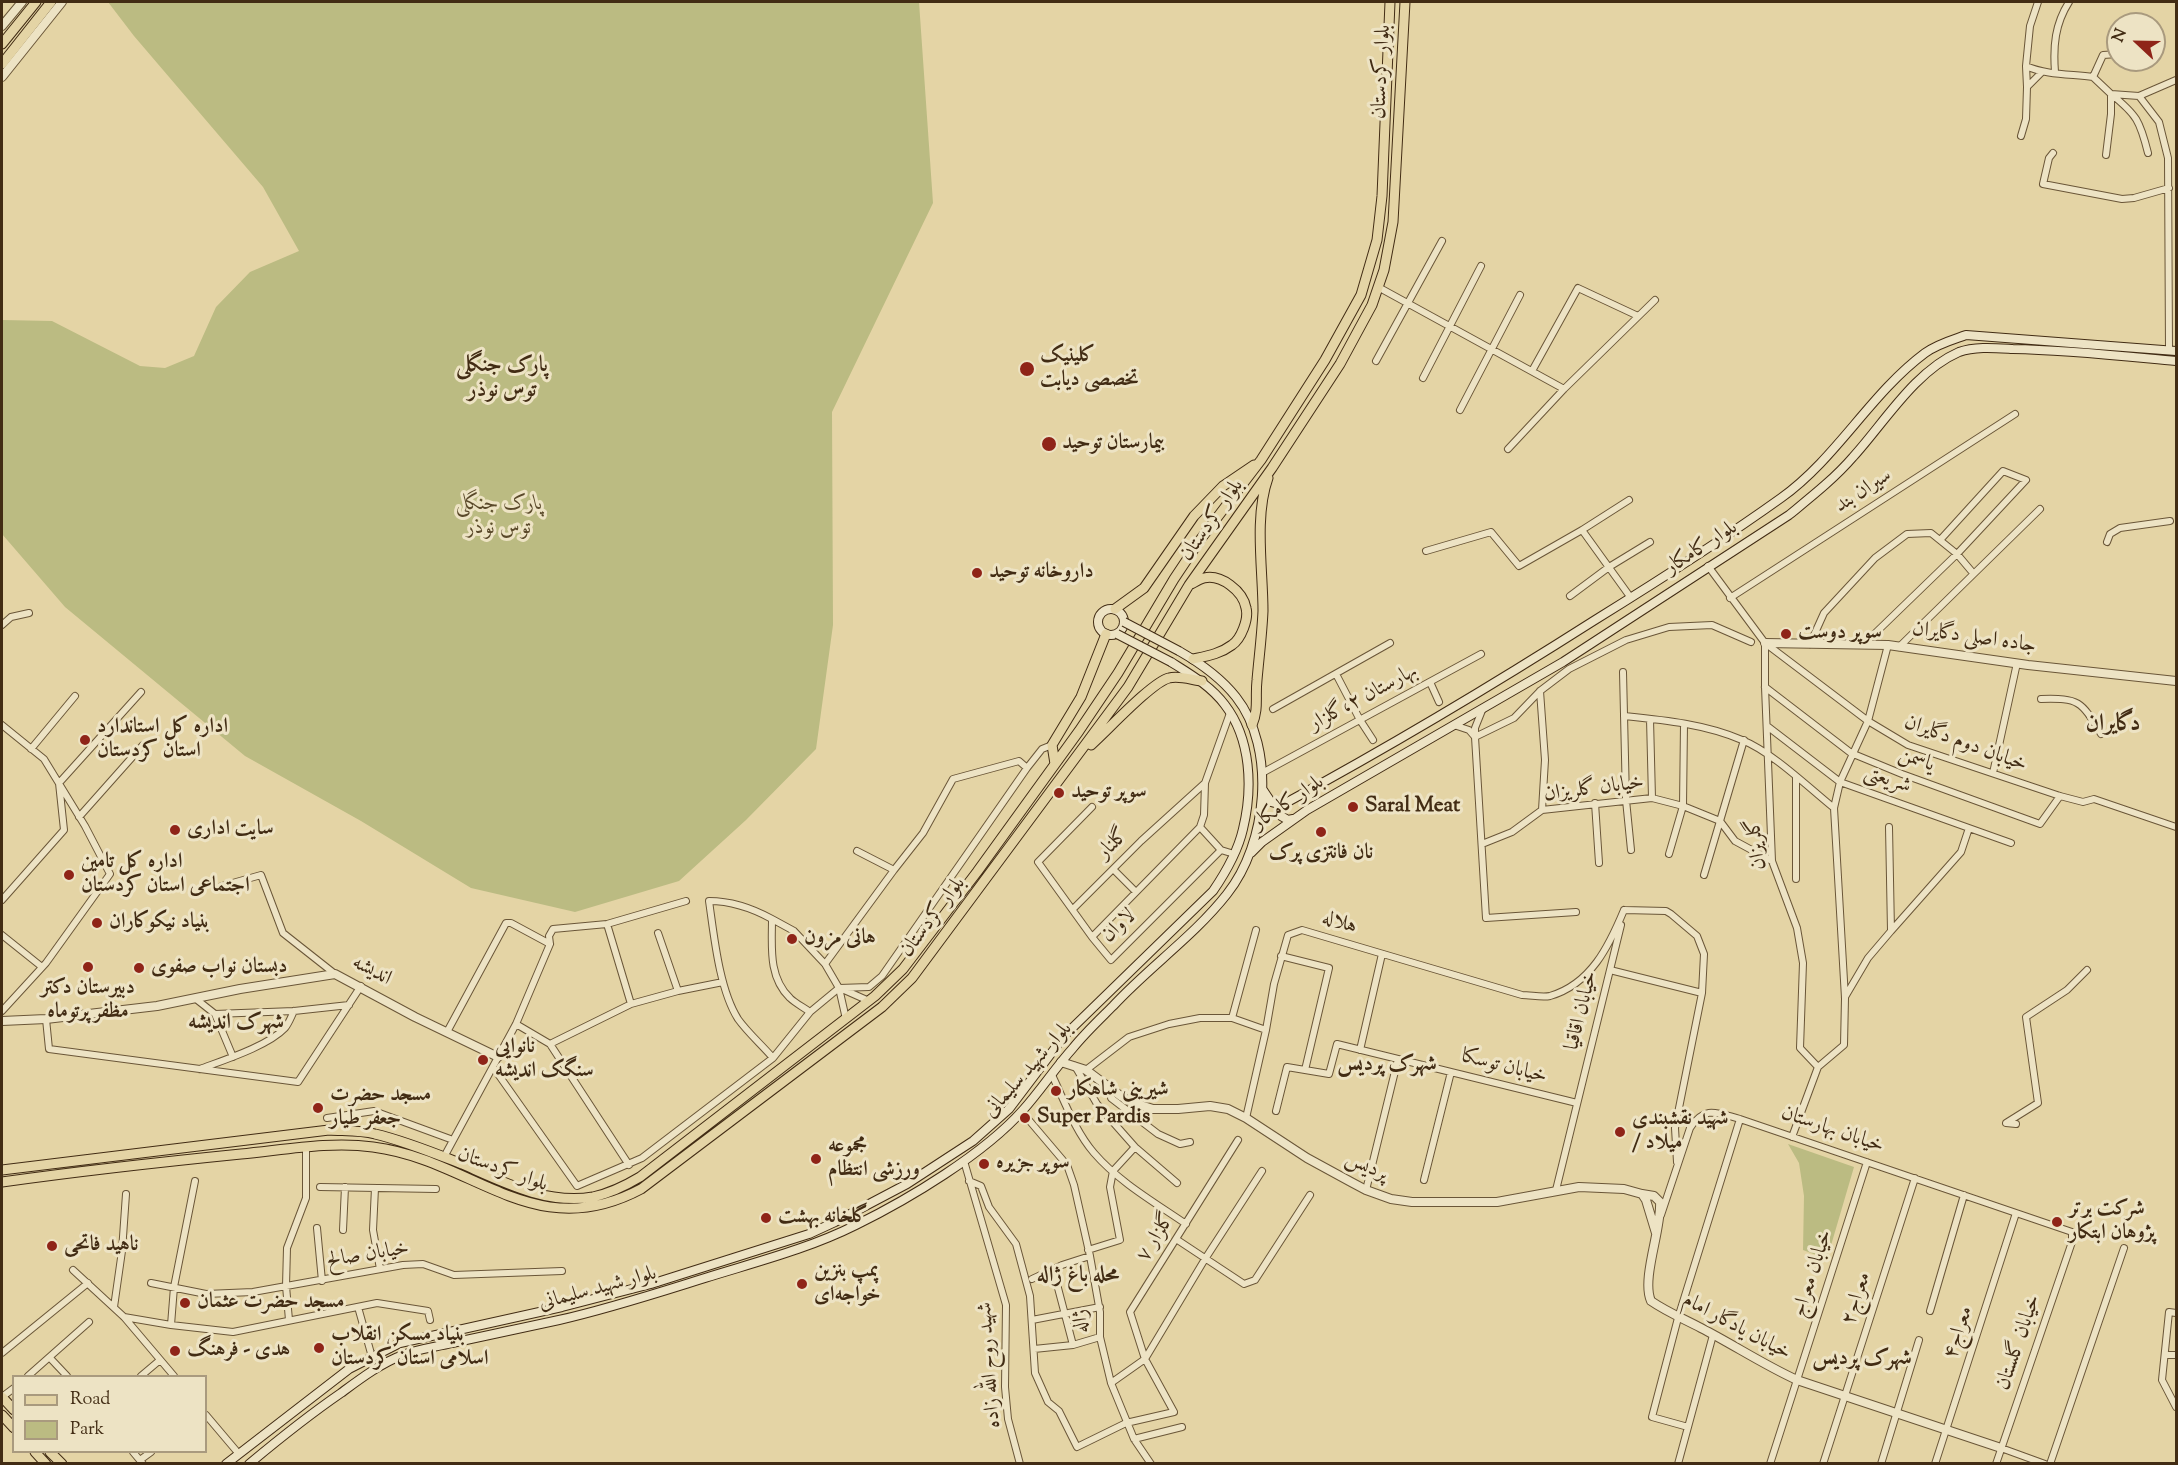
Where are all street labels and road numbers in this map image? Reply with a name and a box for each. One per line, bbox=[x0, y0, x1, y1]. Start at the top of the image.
street label: بلوار کردستان bbox=[1368, 24, 1398, 120]
street label: سیران بند bbox=[1831, 464, 1897, 520]
street label: بلوار کردستان bbox=[1176, 475, 1250, 567]
street label: بلوار کامکار bbox=[1661, 516, 1743, 582]
street label: جاده اصلی دگایران bbox=[1910, 618, 2038, 660]
street label: بهارستان ۲،گلزار bbox=[1305, 660, 1423, 738]
street label: خیابان دوم دگایران bbox=[1900, 711, 2030, 779]
street label: یاسمن bbox=[1895, 743, 1937, 779]
street label: شریعتی bbox=[1860, 762, 1914, 800]
street label: بلوار کامکار bbox=[1248, 771, 1330, 837]
street label: خیابان گلریزان bbox=[1542, 771, 1646, 809]
street label: گلریزان bbox=[1742, 817, 1774, 871]
street label: گلنار bbox=[1093, 824, 1135, 866]
street label: بلوار کردستان bbox=[896, 873, 972, 963]
street label: لاوان bbox=[1097, 905, 1143, 949]
street label: هلاله bbox=[1318, 907, 1360, 941]
street label: اندیشه bbox=[347, 951, 395, 993]
street label: خیابان اقاقیا bbox=[1561, 969, 1605, 1053]
street label: بلوار شهید سلیمانی bbox=[979, 1018, 1079, 1124]
street label: خیابان توسکا bbox=[1459, 1045, 1549, 1091]
street label: خیابان بهارستان bbox=[1777, 1102, 1887, 1160]
street label: بلوار کردستان bbox=[453, 1143, 551, 1199]
street label: پردیس bbox=[1341, 1147, 1391, 1189]
street label: گلزار ۷ bbox=[1132, 1209, 1182, 1267]
street label: خیابان معراج bbox=[1788, 1227, 1840, 1321]
street label: خیابان صالح bbox=[325, 1237, 411, 1275]
street label: بلوار شهید سلیمانی bbox=[536, 1262, 660, 1318]
street label: معراج۲ bbox=[1838, 1270, 1878, 1328]
street label: خیابان یادگار امام bbox=[1677, 1289, 1795, 1367]
street label: خیابان گلستان bbox=[1992, 1292, 2048, 1394]
street label: شهید روح الله زاده bbox=[974, 1301, 1008, 1429]
street label: معراج۴ bbox=[1940, 1304, 1980, 1362]
street label: ژاله bbox=[1069, 1308, 1097, 1334]

